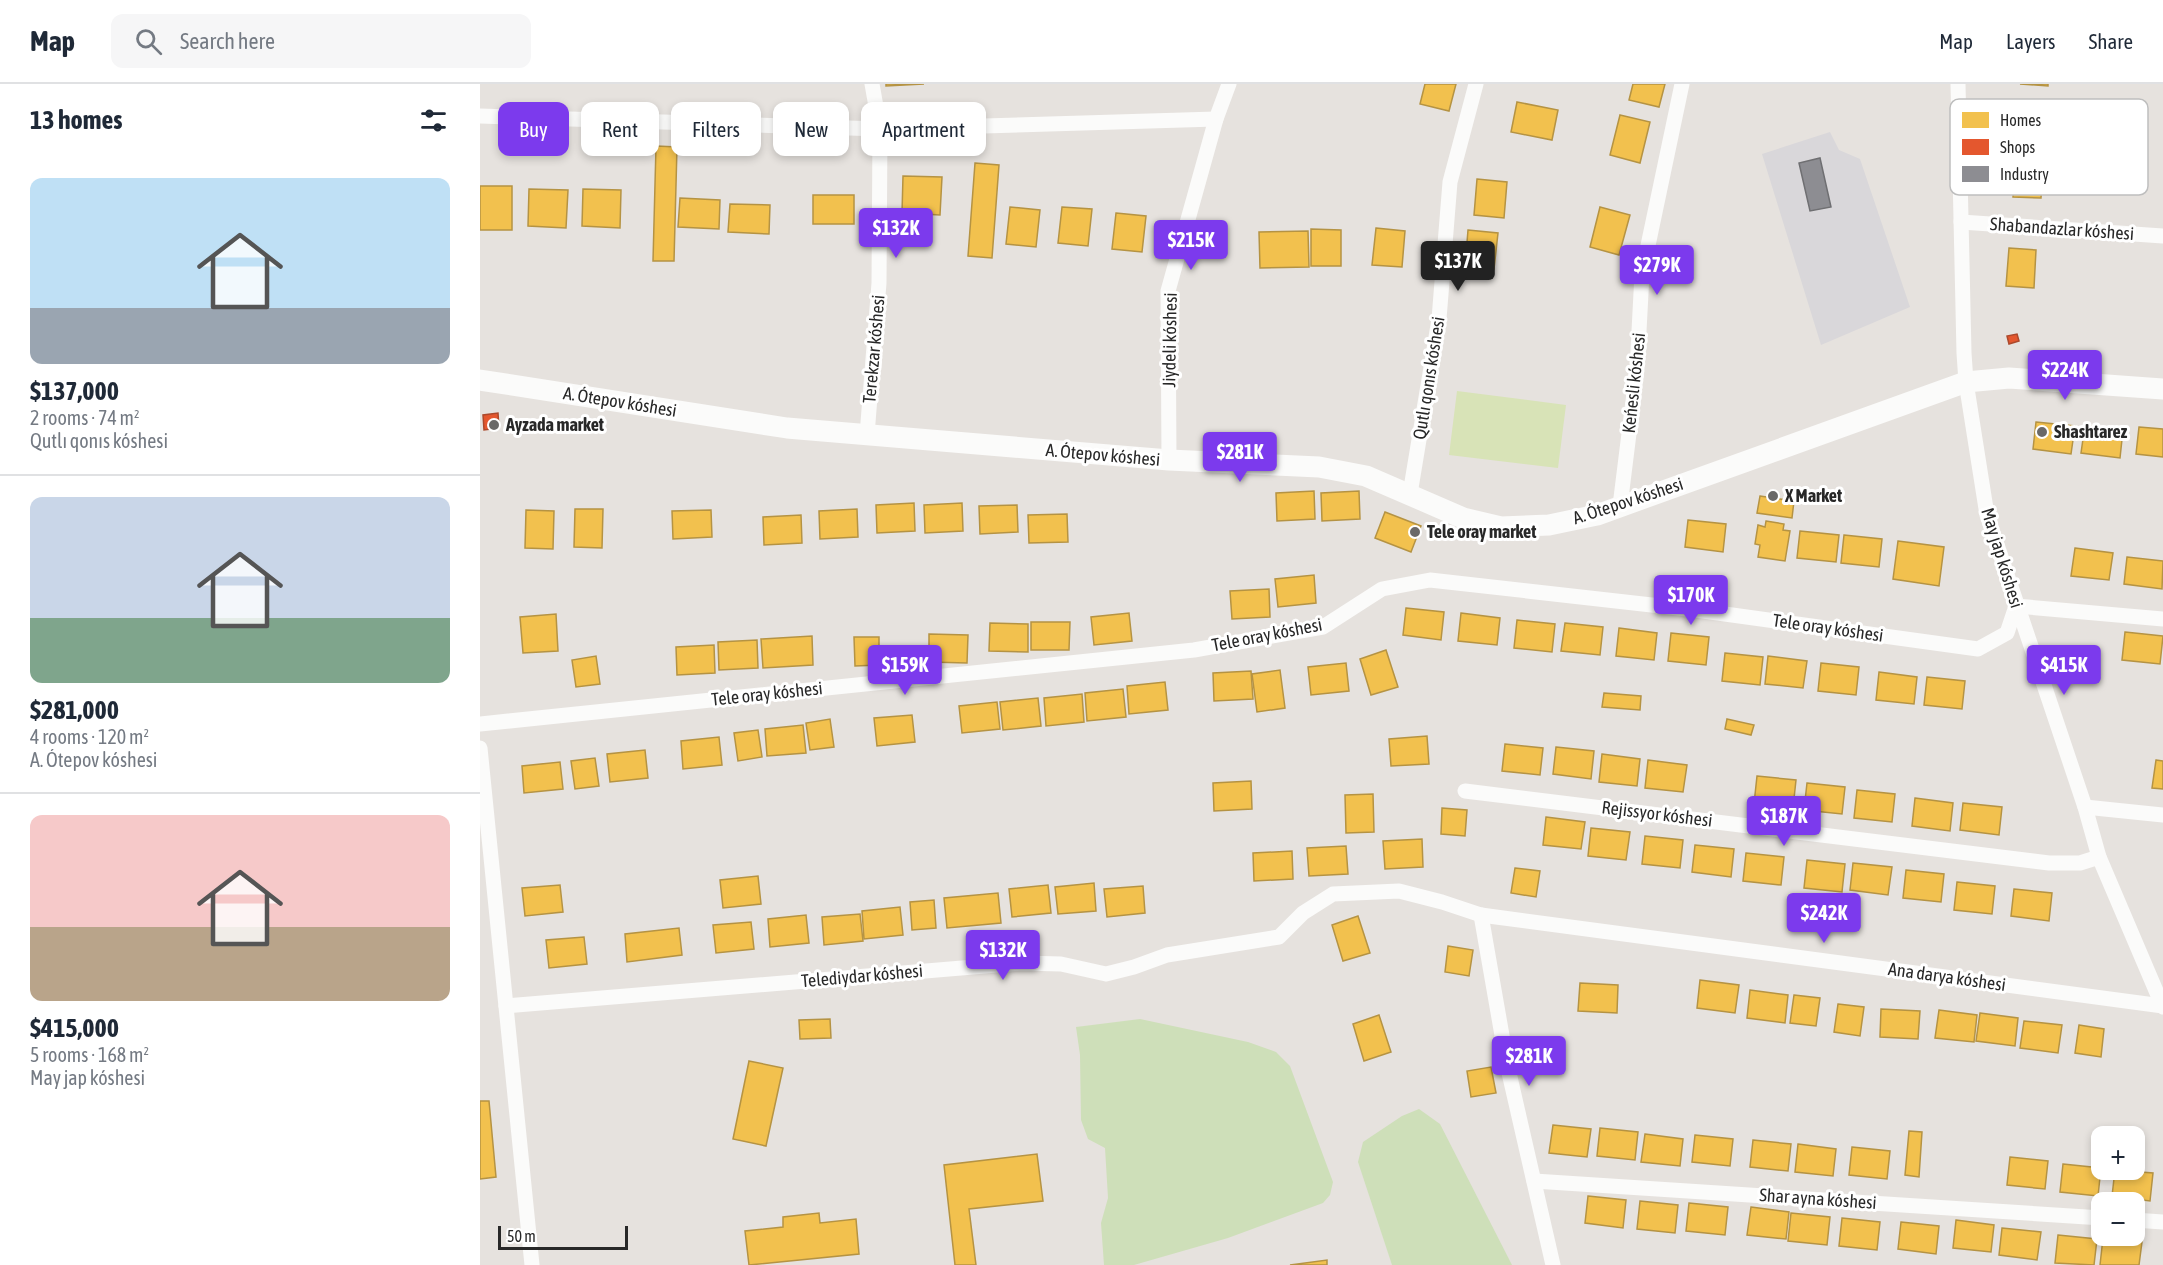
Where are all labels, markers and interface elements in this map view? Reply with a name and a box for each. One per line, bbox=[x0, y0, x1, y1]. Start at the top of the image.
search box bbox=[111, 14, 531, 68]
text: Map bbox=[30, 25, 75, 57]
icon: search bbox=[132, 25, 165, 58]
text: Search here bbox=[180, 28, 275, 54]
text: Map bbox=[1939, 29, 1973, 53]
text: Layers bbox=[2006, 29, 2056, 53]
text: Share bbox=[2089, 29, 2133, 53]
legend bbox=[1950, 99, 2148, 195]
chip: Buy bbox=[498, 102, 569, 156]
chip: Rent bbox=[581, 102, 659, 156]
chip: Filters bbox=[671, 102, 761, 156]
chip: New bbox=[773, 102, 849, 156]
chip: Apartment bbox=[861, 102, 986, 156]
icon: filters bbox=[417, 104, 450, 137]
text: 13 homes bbox=[30, 105, 123, 135]
text: Homes bbox=[2000, 111, 2042, 129]
text: Shops bbox=[2000, 138, 2036, 157]
text: Industry bbox=[2000, 165, 2049, 184]
pin: $132K bbox=[854, 208, 938, 259]
street label: Shabandazlar kóshesi bbox=[1989, 213, 2135, 244]
text: $132K bbox=[873, 216, 919, 239]
icon: home bbox=[186, 217, 294, 325]
pin: $215K bbox=[1149, 220, 1233, 271]
text: $215K bbox=[1168, 228, 1214, 251]
pin: $137K bbox=[1416, 241, 1500, 292]
pin: $279K bbox=[1615, 245, 1699, 296]
text: $137K bbox=[1435, 249, 1481, 272]
text: $279K bbox=[1634, 253, 1680, 276]
street label: Jiydeli kóshesi bbox=[1158, 292, 1181, 388]
street label: Terekzar kóshesi bbox=[858, 294, 889, 404]
street label: Qutlı qonıs kóshesi bbox=[1408, 315, 1449, 441]
street label: Keńesli kóshesi bbox=[1618, 332, 1649, 434]
pin: $224K bbox=[2023, 350, 2107, 401]
text: $224K bbox=[2042, 358, 2088, 381]
text: $137,000 bbox=[30, 376, 119, 406]
street label: A. Ótepov kóshesi bbox=[562, 382, 678, 421]
text: 2 rooms · 74 m² bbox=[30, 406, 140, 429]
place label: Ayzada market bbox=[505, 414, 605, 435]
marker: Ayzada market bbox=[487, 418, 501, 432]
place label: Shashtarez bbox=[2054, 421, 2128, 442]
marker: Shashtarez bbox=[2035, 425, 2049, 439]
text: Qutlı qonıs kóshesi bbox=[30, 429, 168, 452]
pin: $281K bbox=[1198, 432, 1282, 483]
street label: A. Ótepov kóshesi bbox=[1045, 439, 1161, 470]
text: $281K bbox=[1217, 440, 1263, 463]
street label: A. Ótepov kóshesi bbox=[1570, 473, 1686, 528]
place label: X Market bbox=[1784, 485, 1843, 506]
marker: X Market bbox=[1766, 489, 1780, 503]
street label: May jap kóshesi bbox=[1977, 505, 2028, 610]
place label: Tele oray market bbox=[1427, 521, 1537, 542]
marker: Tele oray market bbox=[1408, 525, 1422, 539]
icon: home bbox=[186, 536, 294, 644]
pin: $170K bbox=[1649, 575, 1733, 626]
text: $170K bbox=[1668, 583, 1714, 606]
street label: Tele oray kóshesi bbox=[1771, 609, 1885, 646]
street label: Tele oray kóshesi bbox=[1210, 614, 1324, 655]
pin: $159K bbox=[863, 645, 947, 696]
pin: $415K bbox=[2022, 645, 2106, 696]
text: $159K bbox=[882, 653, 928, 676]
text: $415K bbox=[2041, 653, 2087, 676]
street label: Tele oray kóshesi bbox=[710, 677, 824, 710]
text: $281,000 bbox=[30, 695, 119, 725]
text: 4 rooms · 120 m² bbox=[30, 725, 149, 748]
text: A. Ótepov kóshesi bbox=[30, 748, 157, 771]
street label: Rejissyor kóshesi bbox=[1600, 796, 1714, 831]
pin: $187K bbox=[1742, 796, 1826, 847]
text: $187K bbox=[1761, 804, 1807, 827]
icon: home bbox=[186, 854, 294, 962]
pin: $242K bbox=[1782, 893, 1866, 944]
text: $242K bbox=[1801, 901, 1847, 924]
pin: $132K bbox=[961, 930, 1045, 981]
text: $132K bbox=[980, 938, 1026, 961]
street label: Ana darya kóshesi bbox=[1887, 958, 2007, 995]
street label: Telediydar kóshesi bbox=[800, 960, 924, 991]
text: $415,000 bbox=[30, 1013, 119, 1043]
pin: $281K bbox=[1487, 1036, 1571, 1087]
text: 5 rooms · 168 m² bbox=[30, 1043, 149, 1066]
text: $281K bbox=[1506, 1044, 1552, 1067]
text: May jap kóshesi bbox=[30, 1066, 145, 1089]
map controls bbox=[2091, 1126, 2145, 1246]
button: + bbox=[2091, 1126, 2145, 1180]
street label: Shar ayna kóshesi bbox=[1759, 1184, 1877, 1213]
button: − bbox=[2091, 1192, 2145, 1246]
scale bar bbox=[498, 1223, 628, 1250]
text: 50 m bbox=[507, 1227, 536, 1245]

